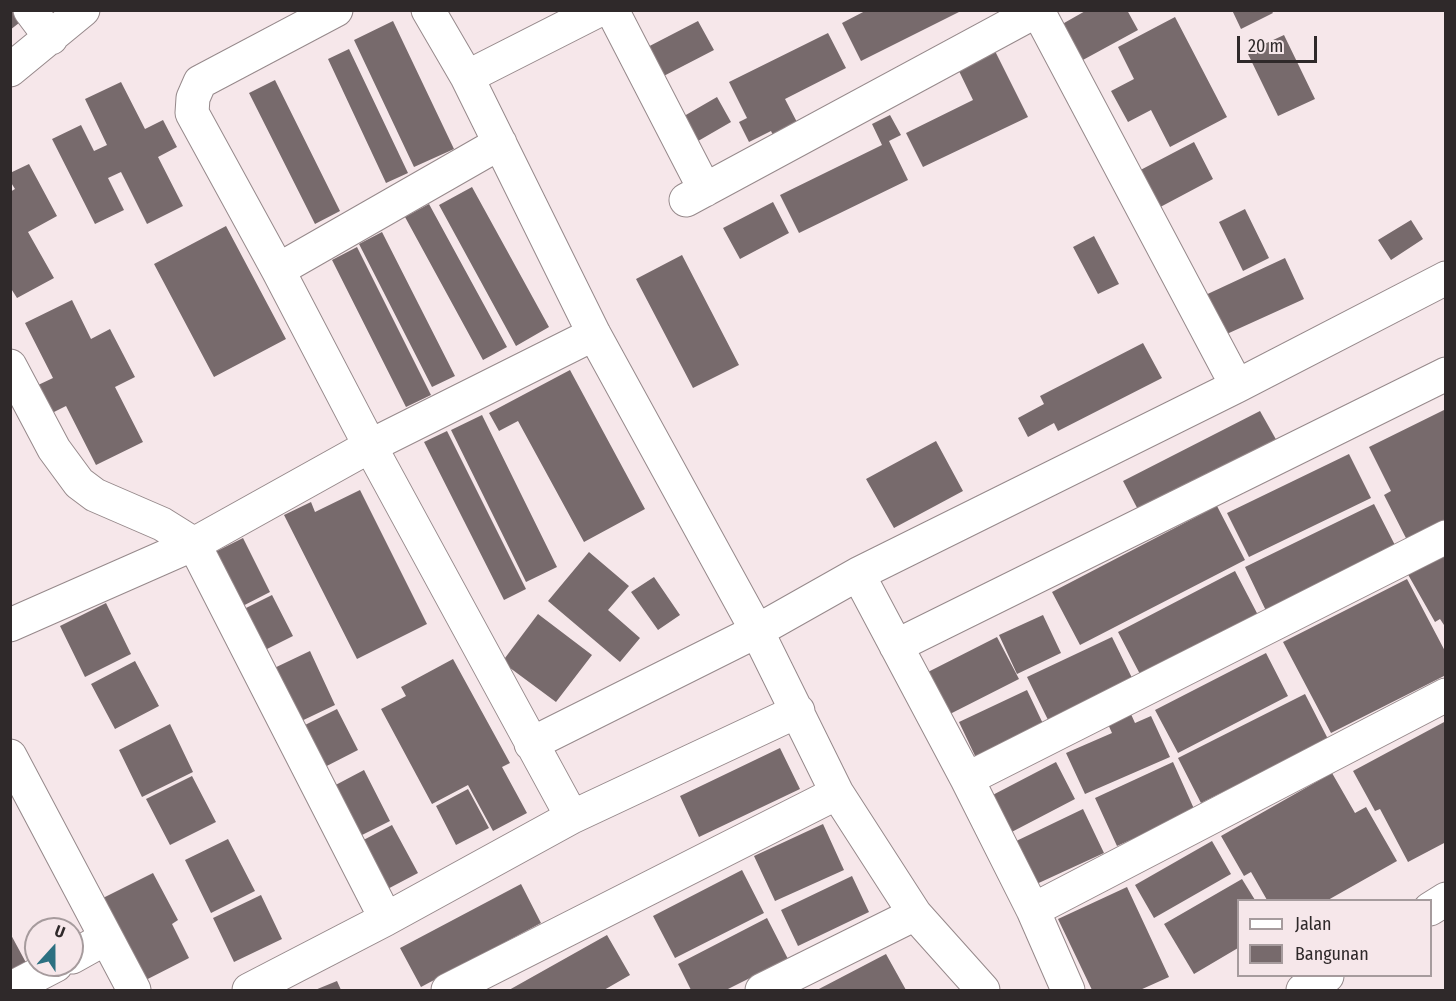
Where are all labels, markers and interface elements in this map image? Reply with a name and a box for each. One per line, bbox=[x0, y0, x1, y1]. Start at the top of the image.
scale bar bbox=[1240, 24, 1320, 62]
text: 20 m bbox=[1248, 35, 1283, 57]
legend bbox=[1237, 899, 1432, 977]
text: Jalan bbox=[1295, 913, 1332, 935]
north arrow bbox=[24, 917, 84, 977]
text: U bbox=[52, 921, 68, 942]
text: Bangunan bbox=[1295, 943, 1369, 965]

